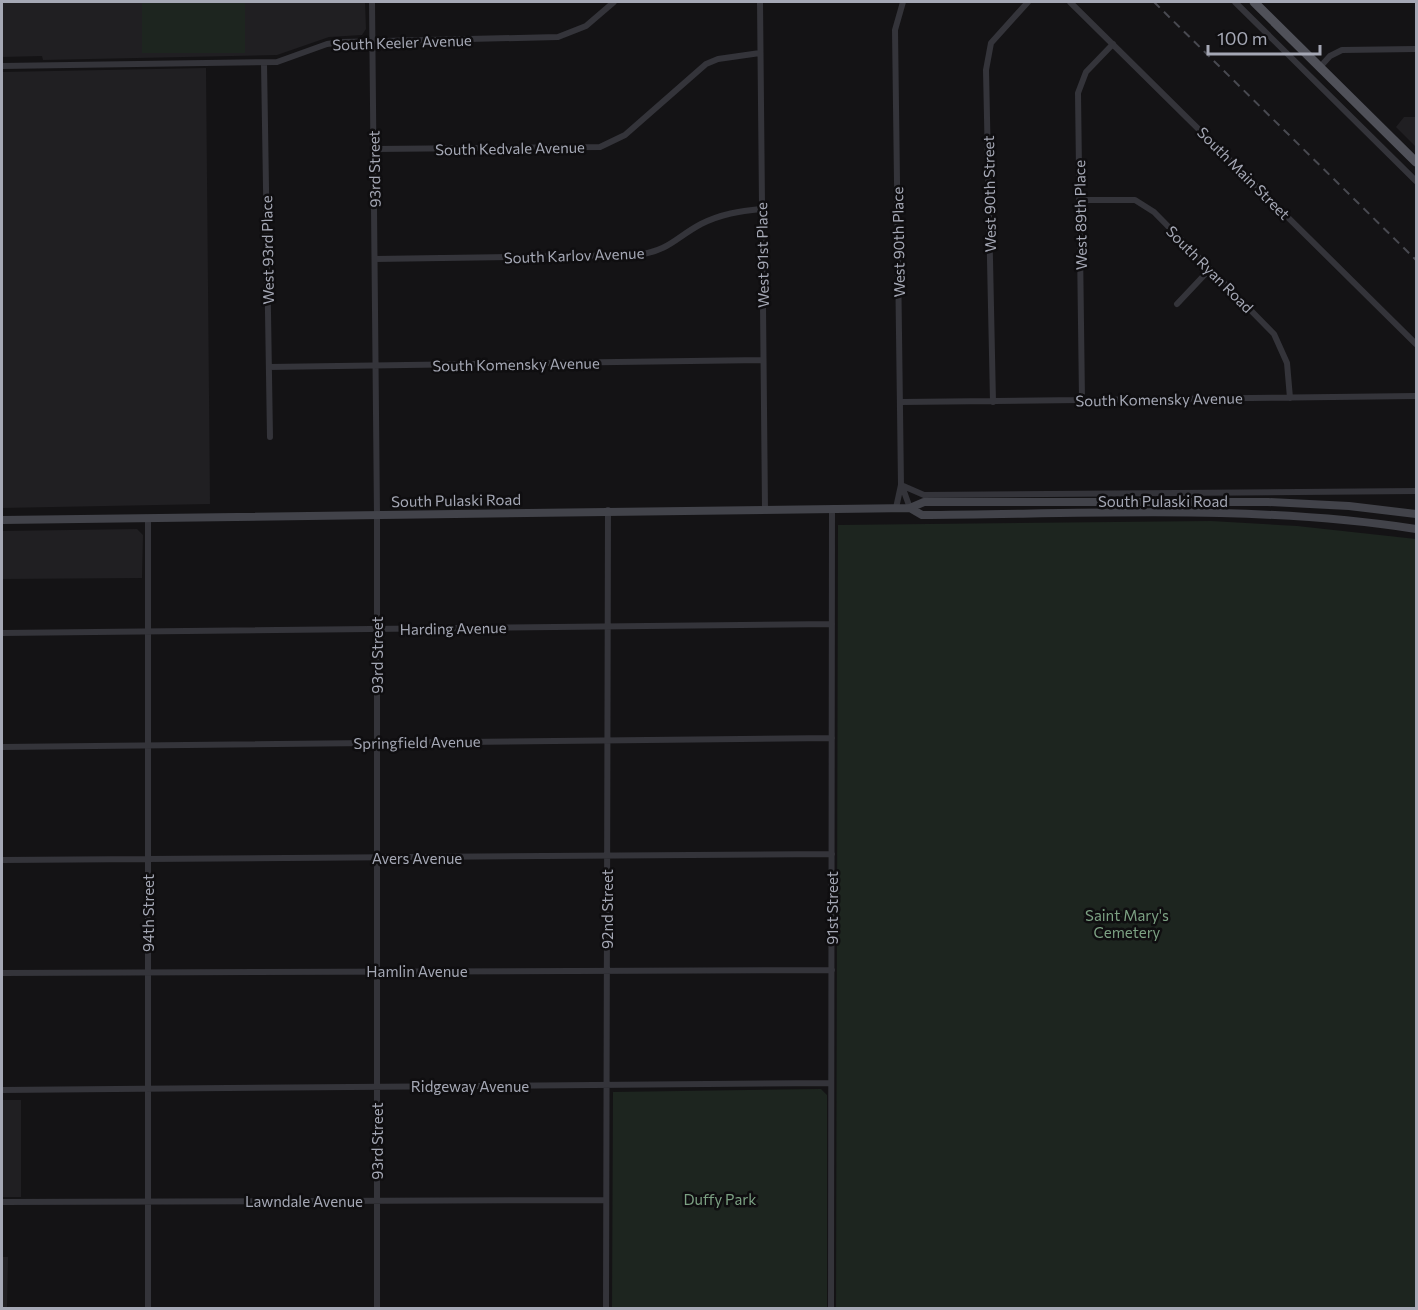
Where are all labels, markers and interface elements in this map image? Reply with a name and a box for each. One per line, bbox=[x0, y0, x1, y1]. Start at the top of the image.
scale bar bbox=[1208, 18, 1320, 56]
text: 100 m bbox=[1217, 27, 1267, 49]
street label: South Keeler Avenue bbox=[332, 31, 472, 53]
street label: South Main Street bbox=[1194, 123, 1294, 223]
street label: 93rd Street bbox=[364, 130, 384, 208]
street label: West 90th Street bbox=[979, 135, 999, 253]
street label: South Kedvale Avenue bbox=[435, 138, 585, 158]
street label: West 89th Place bbox=[1070, 160, 1090, 270]
street label: West 90th Place bbox=[888, 186, 908, 298]
street label: West 93rd Place bbox=[257, 195, 277, 305]
street label: West 91st Place bbox=[752, 202, 772, 308]
street label: South Ryan Road bbox=[1163, 222, 1257, 316]
street label: South Karlov Avenue bbox=[503, 244, 645, 266]
street label: South Komensky Avenue bbox=[432, 354, 600, 374]
street label: South Komensky Avenue bbox=[1075, 389, 1243, 409]
street label: South Pulaski Road bbox=[391, 490, 521, 510]
street label: South Pulaski Road bbox=[1098, 492, 1228, 510]
street label: 93rd Street bbox=[368, 616, 386, 694]
street label: Harding Avenue bbox=[399, 618, 507, 638]
street label: Springfield Avenue bbox=[353, 732, 481, 752]
street label: Avers Avenue bbox=[372, 849, 462, 867]
street label: 92nd Street bbox=[598, 869, 616, 949]
street label: 91st Street bbox=[823, 871, 841, 945]
street label: 94th Street bbox=[139, 874, 157, 952]
park label: Saint Mary's Cemetery bbox=[1085, 906, 1169, 941]
street label: Hamlin Avenue bbox=[366, 962, 468, 980]
street label: Ridgeway Avenue bbox=[411, 1077, 529, 1095]
street label: 93rd Street bbox=[368, 1102, 386, 1180]
park label: Duffy Park bbox=[684, 1190, 756, 1208]
street label: Lawndale Avenue bbox=[245, 1192, 363, 1210]

